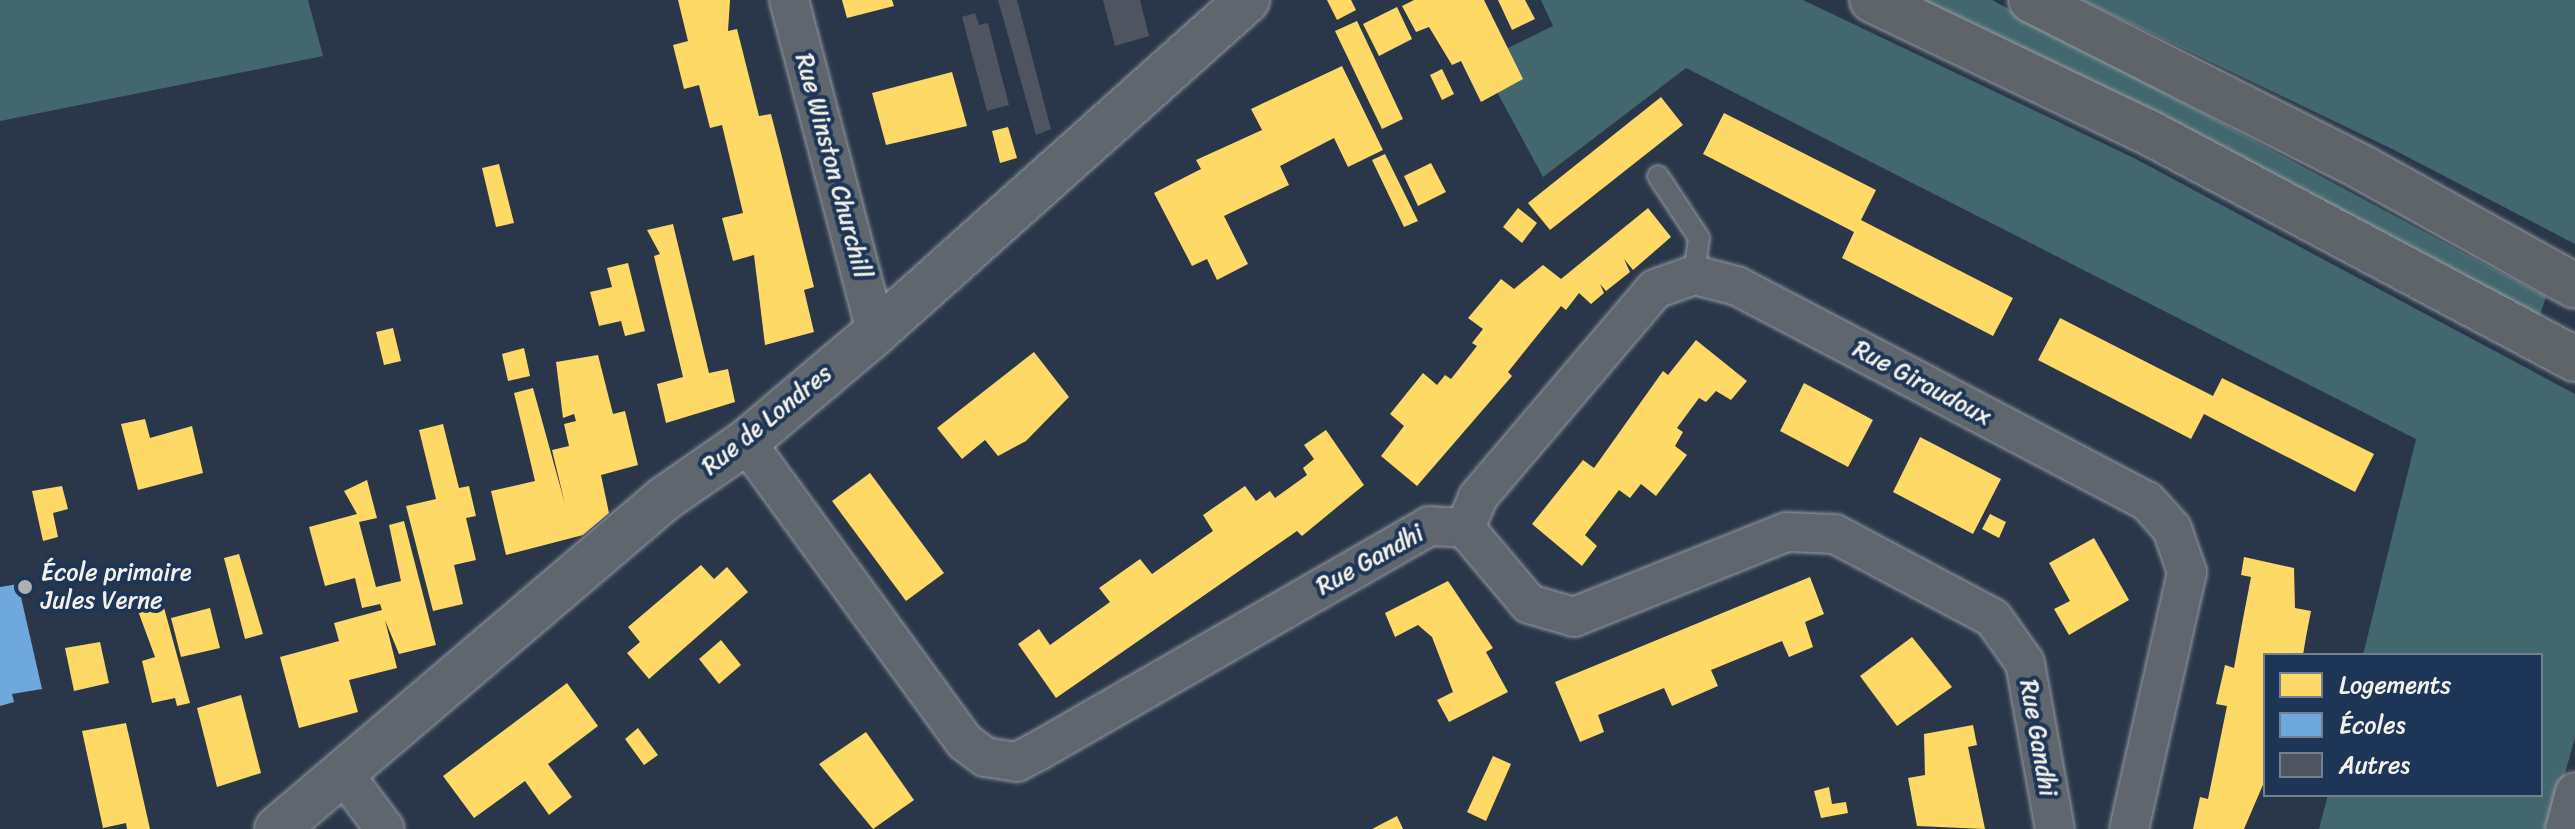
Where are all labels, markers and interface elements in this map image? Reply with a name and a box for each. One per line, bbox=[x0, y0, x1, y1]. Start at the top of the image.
street label: Rue Winston Churchill bbox=[789, 51, 877, 281]
street label: Rue Giraudoux bbox=[1848, 335, 1996, 431]
street label: Rue de Londres bbox=[696, 359, 838, 481]
street label: Rue Gandhi bbox=[1312, 519, 1428, 601]
place label: École primaire Jules Verne bbox=[41, 559, 192, 615]
marker: École primaire Jules Verne bbox=[16, 578, 34, 596]
legend bbox=[2263, 653, 2543, 797]
text: Logements bbox=[2339, 664, 2451, 706]
street label: Rue Gandhi bbox=[2014, 677, 2062, 799]
text: Écoles bbox=[2339, 704, 2406, 746]
text: Autres bbox=[2339, 744, 2410, 786]

